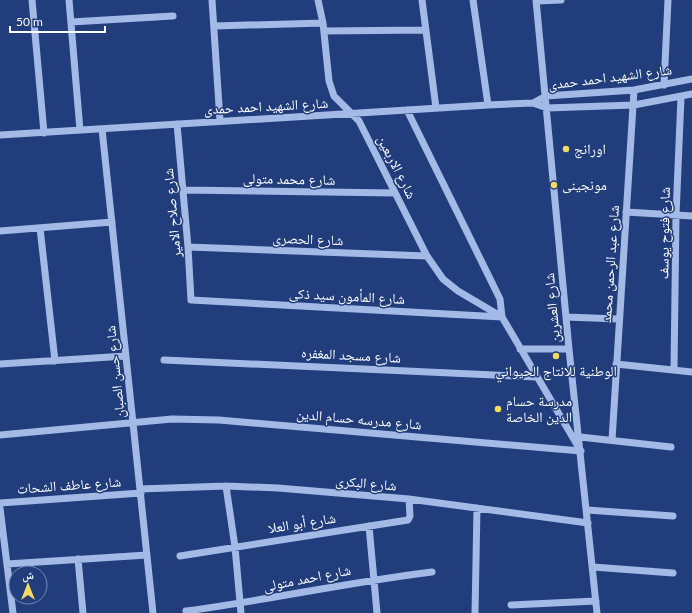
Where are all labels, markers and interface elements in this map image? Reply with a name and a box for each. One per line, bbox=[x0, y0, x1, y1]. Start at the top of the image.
scale bar bbox=[10, 8, 105, 34]
text: 50 m bbox=[16, 14, 43, 29]
street label: شارع الشهيد احمد حمدى bbox=[547, 60, 673, 95]
street label: شارع الشهيد احمد حمدى bbox=[203, 94, 329, 119]
street label: شارع الاربعين bbox=[372, 132, 421, 202]
place label: اورانج bbox=[574, 140, 606, 159]
marker: اورانج bbox=[561, 144, 571, 154]
street label: شارع صلاح الامير bbox=[159, 167, 186, 260]
street label: شارع محمد متولى bbox=[243, 169, 335, 190]
place label: مونجينى bbox=[562, 176, 607, 194]
marker: مونجينى bbox=[549, 180, 559, 190]
street label: شارع فتوح يوسف bbox=[654, 187, 675, 279]
street label: شارع عبد الرحمن محمد bbox=[597, 204, 624, 324]
street label: شارع الحصرى bbox=[272, 229, 344, 250]
street label: شارع العشرين bbox=[540, 272, 565, 344]
street label: شارع المأمون سيد ذكى bbox=[288, 284, 406, 309]
street label: شارع حسن الصبان bbox=[101, 325, 130, 419]
street label: شارع مسجد المغفره bbox=[301, 343, 401, 368]
marker: الوطنية للانتاج الحيواني bbox=[551, 351, 561, 361]
place label: الوطنية للانتاج الحيواني bbox=[495, 362, 617, 383]
place label: مدرسة حسام الدين الخاصة bbox=[506, 392, 572, 426]
marker: مدرسة حسام الدين الخاصة bbox=[493, 404, 503, 414]
street label: شارع مدرسه حسام الدين bbox=[295, 405, 422, 434]
street label: شارع البكرى bbox=[335, 471, 397, 496]
street label: شارع عاطف الشحات bbox=[16, 472, 122, 499]
street label: شارع أبو العلا bbox=[267, 509, 337, 538]
street label: شارع احمد متولى bbox=[262, 561, 353, 596]
north arrow bbox=[8, 565, 48, 605]
text: ش bbox=[22, 568, 34, 583]

